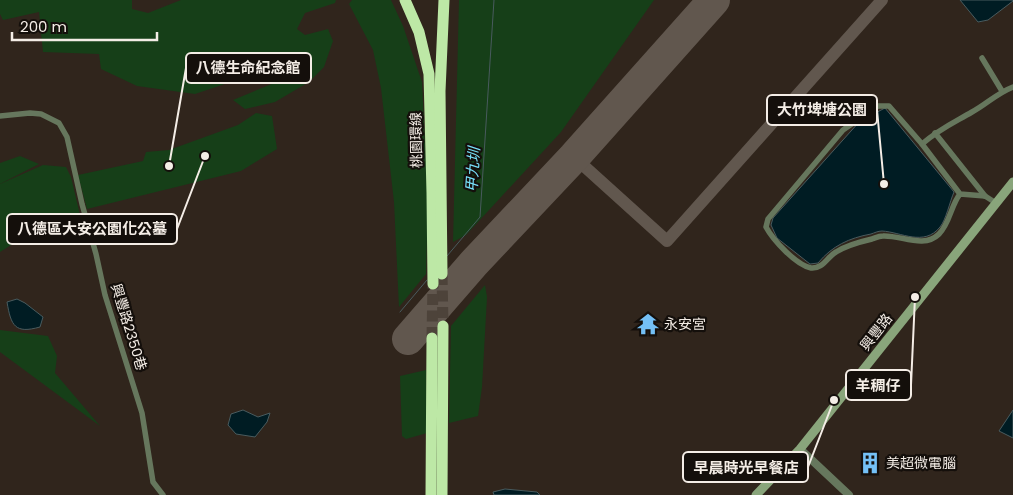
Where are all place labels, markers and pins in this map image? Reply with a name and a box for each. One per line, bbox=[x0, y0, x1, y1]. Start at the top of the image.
callout: 八德生命紀念館 bbox=[186, 53, 311, 83]
callout: 大竹埤塘公園 bbox=[767, 95, 877, 125]
callout: 八德區大安公園化公墓 bbox=[7, 214, 177, 244]
temple icon: 永安宮 bbox=[635, 311, 661, 337]
place label: 永安宮 bbox=[664, 314, 706, 334]
callout: 羊稠仔 bbox=[846, 370, 911, 400]
building icon: 美超微電腦 bbox=[857, 450, 883, 476]
callout: 早晨時光早餐店 bbox=[683, 452, 808, 482]
place label: 美超微電腦 bbox=[886, 453, 956, 473]

